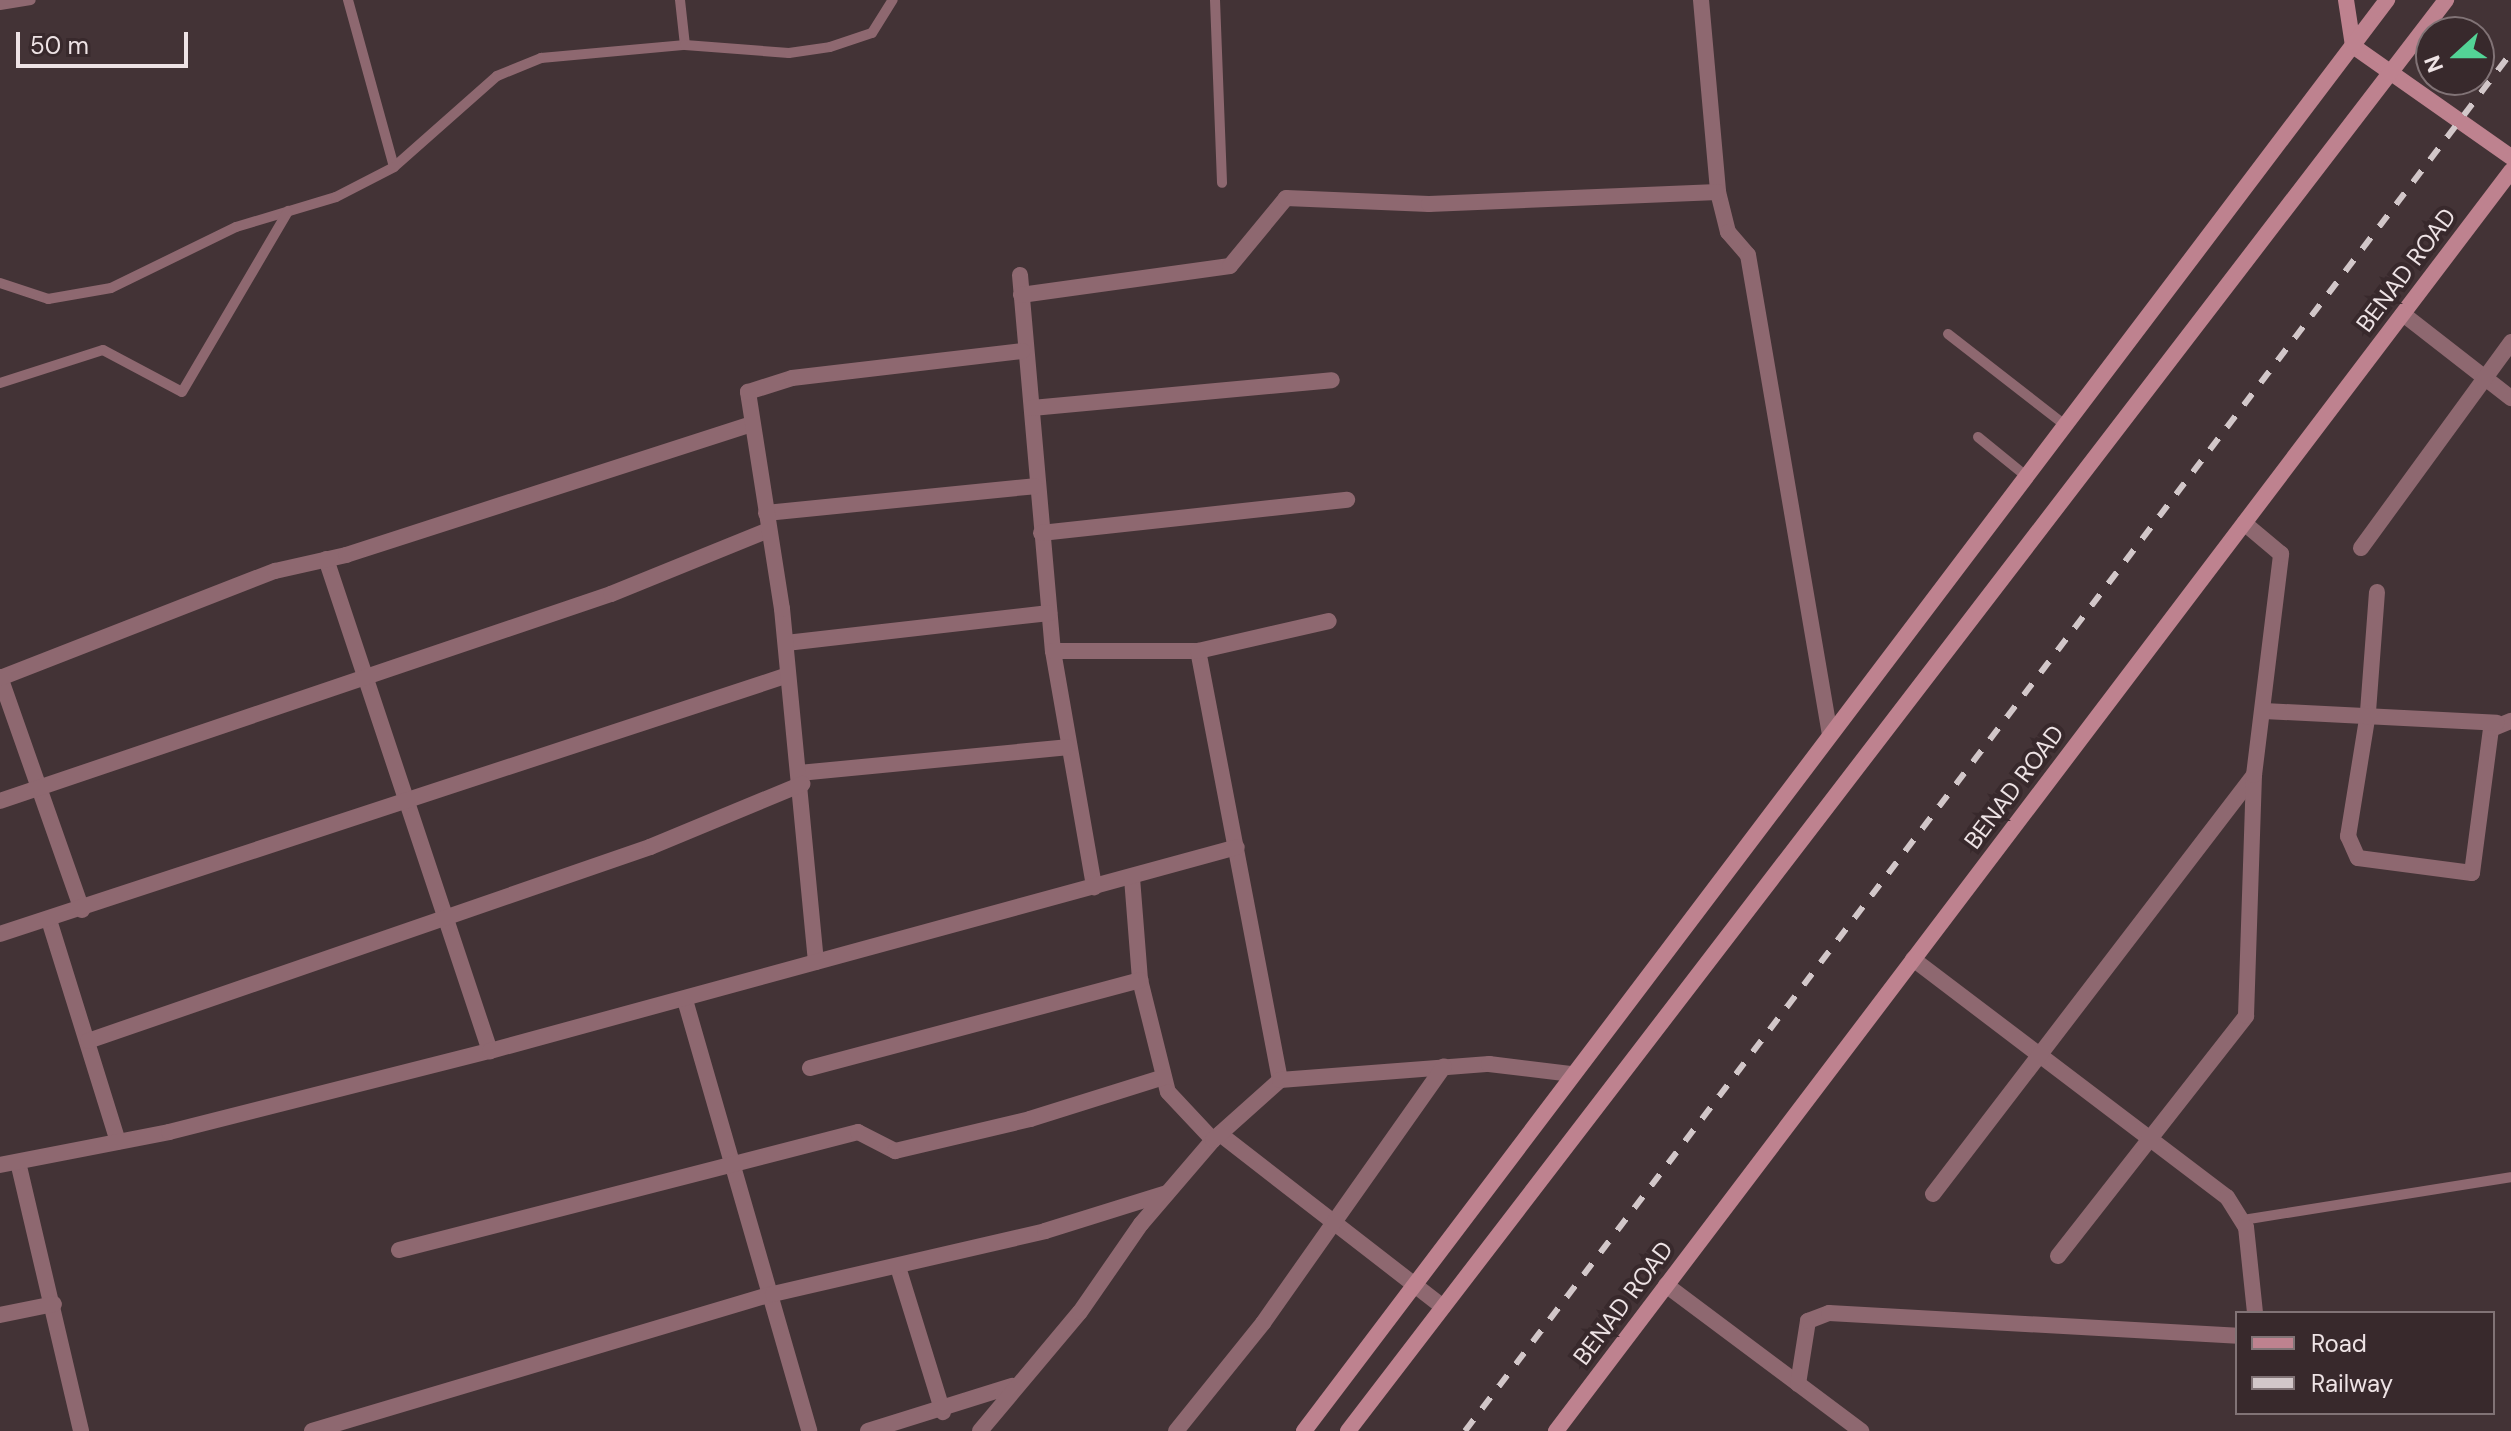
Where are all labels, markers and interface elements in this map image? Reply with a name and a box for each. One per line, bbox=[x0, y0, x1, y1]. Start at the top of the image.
scale bar bbox=[20, 16, 192, 66]
north arrow bbox=[2415, 16, 2495, 96]
text: 50 m bbox=[30, 30, 89, 61]
text: N bbox=[2418, 51, 2450, 77]
street label: BENAD ROAD bbox=[2350, 202, 2462, 338]
street label: BENAD ROAD bbox=[1958, 719, 2070, 855]
street label: BENAD ROAD bbox=[1567, 1235, 1679, 1371]
legend bbox=[2235, 1311, 2495, 1415]
text: Road bbox=[2311, 1328, 2367, 1359]
text: Railway bbox=[2311, 1368, 2393, 1399]

